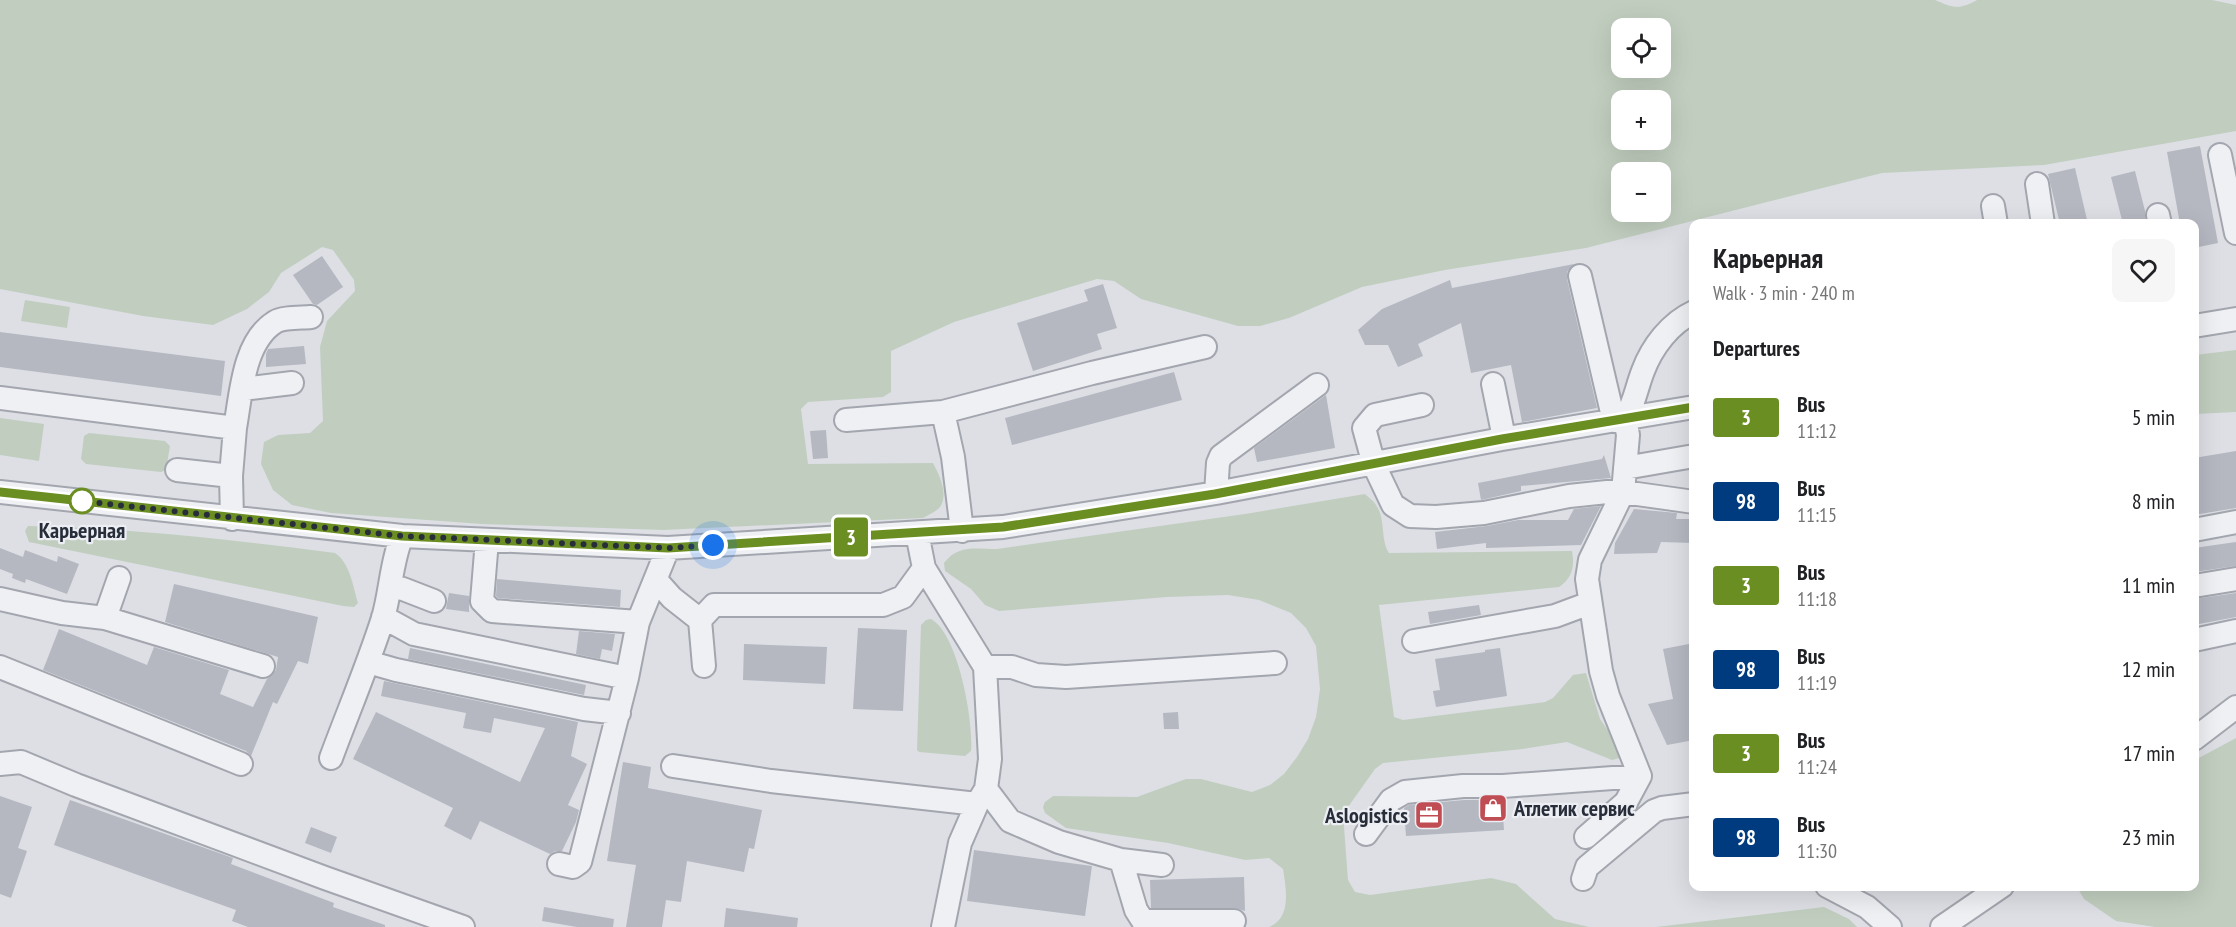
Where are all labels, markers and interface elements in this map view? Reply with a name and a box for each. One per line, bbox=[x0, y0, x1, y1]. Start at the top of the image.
map controls bbox=[1611, 18, 1671, 222]
button: locate bbox=[1611, 18, 1671, 78]
button: + bbox=[1611, 90, 1671, 150]
button: − bbox=[1611, 162, 1671, 222]
text: Карьерная bbox=[1713, 239, 1823, 276]
button: heart bbox=[2112, 239, 2175, 302]
text: Walk · 3 min · 240 m bbox=[1713, 280, 1855, 306]
text: Departures bbox=[1713, 334, 1800, 362]
text: Bus bbox=[1797, 390, 1825, 418]
text: 5 min bbox=[2132, 403, 2175, 431]
text: 3 bbox=[1741, 404, 1751, 431]
text: 11:12 bbox=[1797, 418, 1837, 444]
text: Bus bbox=[1797, 474, 1825, 502]
text: 8 min bbox=[2132, 487, 2175, 515]
marker: Карьерная bbox=[69, 488, 95, 514]
text: 98 bbox=[1736, 488, 1756, 515]
text: 11:15 bbox=[1797, 502, 1837, 528]
place label: Карьерная bbox=[39, 516, 125, 544]
line badge: 3 bbox=[832, 518, 870, 556]
text: 3 bbox=[846, 524, 856, 551]
your location bbox=[698, 530, 728, 560]
text: Bus bbox=[1797, 558, 1825, 586]
text: 11 min bbox=[2122, 571, 2175, 599]
text: 3 bbox=[1741, 572, 1751, 599]
text: 11:18 bbox=[1797, 586, 1837, 612]
text: Bus bbox=[1797, 642, 1825, 670]
text: 12 min bbox=[2122, 655, 2175, 683]
text: 98 bbox=[1736, 656, 1756, 683]
text: 11:19 bbox=[1797, 670, 1837, 696]
text: Bus bbox=[1797, 726, 1825, 754]
text: 17 min bbox=[2123, 739, 2175, 767]
text: 3 bbox=[1741, 740, 1751, 767]
text: 11:24 bbox=[1797, 754, 1837, 780]
shop icon: Атлетик сервис bbox=[1477, 792, 1509, 824]
place label: Атлетик сервис bbox=[1513, 794, 1635, 822]
office icon: Aslogistics bbox=[1413, 799, 1445, 831]
place label: Aslogistics bbox=[1324, 801, 1408, 829]
text: Bus bbox=[1797, 810, 1825, 838]
text: 23 min bbox=[2122, 823, 2175, 851]
text: 98 bbox=[1736, 824, 1756, 851]
text: 11:30 bbox=[1797, 838, 1837, 864]

